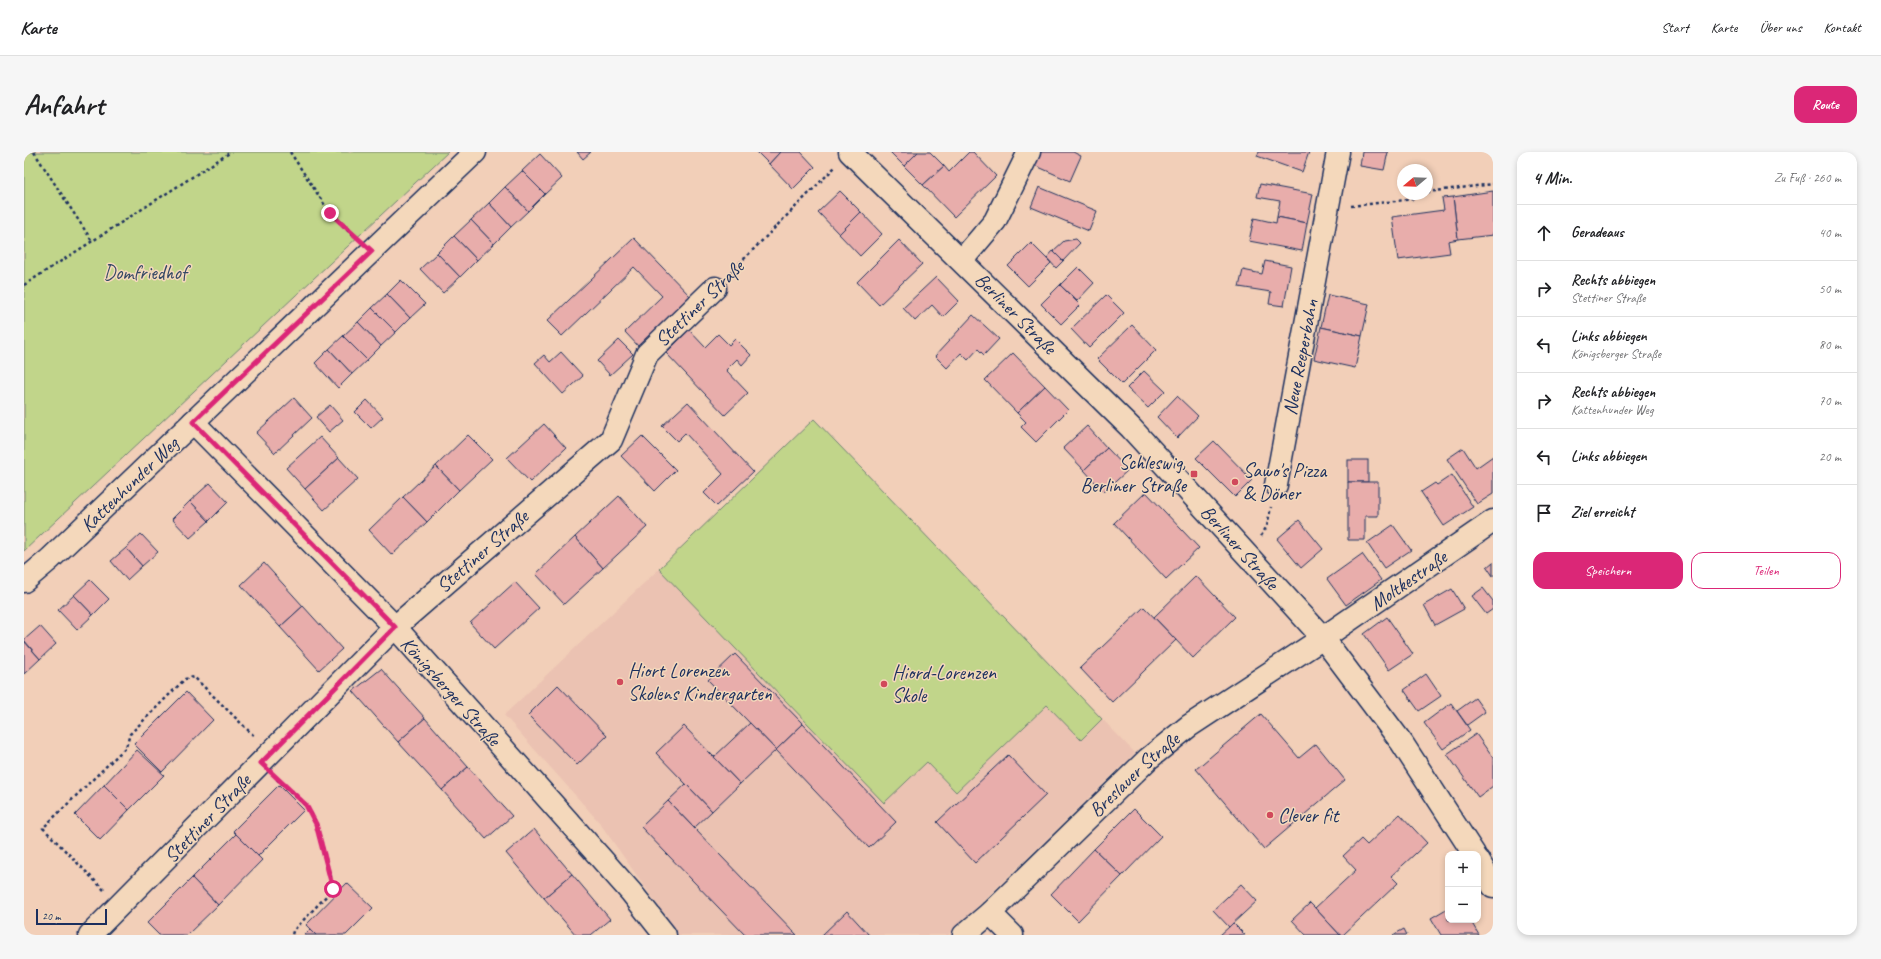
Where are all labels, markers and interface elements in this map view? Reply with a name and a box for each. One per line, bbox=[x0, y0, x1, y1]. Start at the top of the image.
text: Karte bbox=[20, 16, 57, 40]
text: Start bbox=[1661, 19, 1689, 36]
text: Karte bbox=[1711, 19, 1737, 36]
text: Über uns bbox=[1759, 19, 1801, 36]
text: Kontakt bbox=[1823, 19, 1861, 36]
button: Route bbox=[1794, 86, 1857, 123]
text: Anfahrt bbox=[24, 87, 104, 122]
north arrow bbox=[1397, 164, 1433, 200]
text: 4 Min. bbox=[1533, 168, 1572, 189]
text: Zu Fuß · 260 m bbox=[1774, 170, 1841, 186]
route end bbox=[321, 204, 339, 222]
icon: ahead bbox=[1533, 222, 1555, 244]
text: Geradeaus bbox=[1571, 223, 1624, 242]
text: 40 m bbox=[1819, 225, 1841, 241]
street label: Stettiner Straße bbox=[650, 254, 750, 352]
park label: Domfriedhof bbox=[103, 260, 192, 285]
street label: Berliner Straße bbox=[970, 267, 1063, 361]
text: Rechts abbiegen bbox=[1571, 271, 1655, 290]
icon: right bbox=[1533, 278, 1555, 300]
text: 50 m bbox=[1819, 281, 1841, 297]
text: Stettiner Straße bbox=[1571, 290, 1645, 306]
street label: Neue Reeperbahn bbox=[1277, 296, 1324, 417]
text: Links abbiegen bbox=[1571, 327, 1647, 346]
icon: left bbox=[1533, 334, 1555, 356]
text: 80 m bbox=[1819, 337, 1841, 353]
text: Königsberger Straße bbox=[1571, 346, 1661, 362]
text: Rechts abbiegen bbox=[1571, 383, 1655, 402]
icon: right bbox=[1533, 390, 1555, 412]
text: 70 m bbox=[1819, 393, 1841, 409]
text: Kattenhunder Weg bbox=[1571, 402, 1653, 418]
street label: Kattenhunder Weg bbox=[75, 430, 185, 537]
icon: left bbox=[1533, 446, 1555, 468]
text: Links abbiegen bbox=[1571, 447, 1647, 466]
text: 20 m bbox=[1819, 449, 1841, 465]
place label: Schleswig, Berliner Straße bbox=[1081, 450, 1187, 498]
place label: Sawo's Pizza & Döner bbox=[1243, 458, 1328, 506]
marker: Schleswig, Berliner Straße bbox=[1189, 469, 1199, 479]
marker: Sawo's Pizza & Döner bbox=[1230, 477, 1240, 487]
street label: Berliner Straße bbox=[1195, 500, 1285, 596]
icon: arrive bbox=[1533, 502, 1555, 524]
street label: Stettiner Straße bbox=[431, 503, 535, 598]
text: Ziel erreicht bbox=[1571, 503, 1634, 522]
street label: Moltkestraße bbox=[1365, 544, 1453, 616]
button: Speichern bbox=[1533, 552, 1683, 589]
button: Teilen bbox=[1691, 552, 1841, 589]
street label: Königsberger Straße bbox=[395, 632, 507, 752]
place label: Hiort Lorenzen Skolens Kindergarten bbox=[628, 658, 773, 706]
place label: Hiord-Lorenzen Skole bbox=[892, 660, 997, 708]
marker: Hiort Lorenzen Skolens Kindergarten bbox=[615, 677, 625, 687]
marker: Hiord-Lorenzen Skole bbox=[879, 679, 889, 689]
street label: Breslauer Straße bbox=[1084, 726, 1186, 823]
street label: Stettiner Straße bbox=[159, 767, 257, 868]
place label: Clever fit bbox=[1278, 803, 1341, 828]
marker: Clever fit bbox=[1265, 810, 1275, 820]
map controls bbox=[1445, 851, 1481, 923]
button: + bbox=[1445, 851, 1481, 887]
route start bbox=[324, 880, 342, 898]
button: − bbox=[1445, 887, 1481, 923]
scale bar bbox=[36, 907, 107, 926]
text: 20 m bbox=[42, 909, 61, 923]

